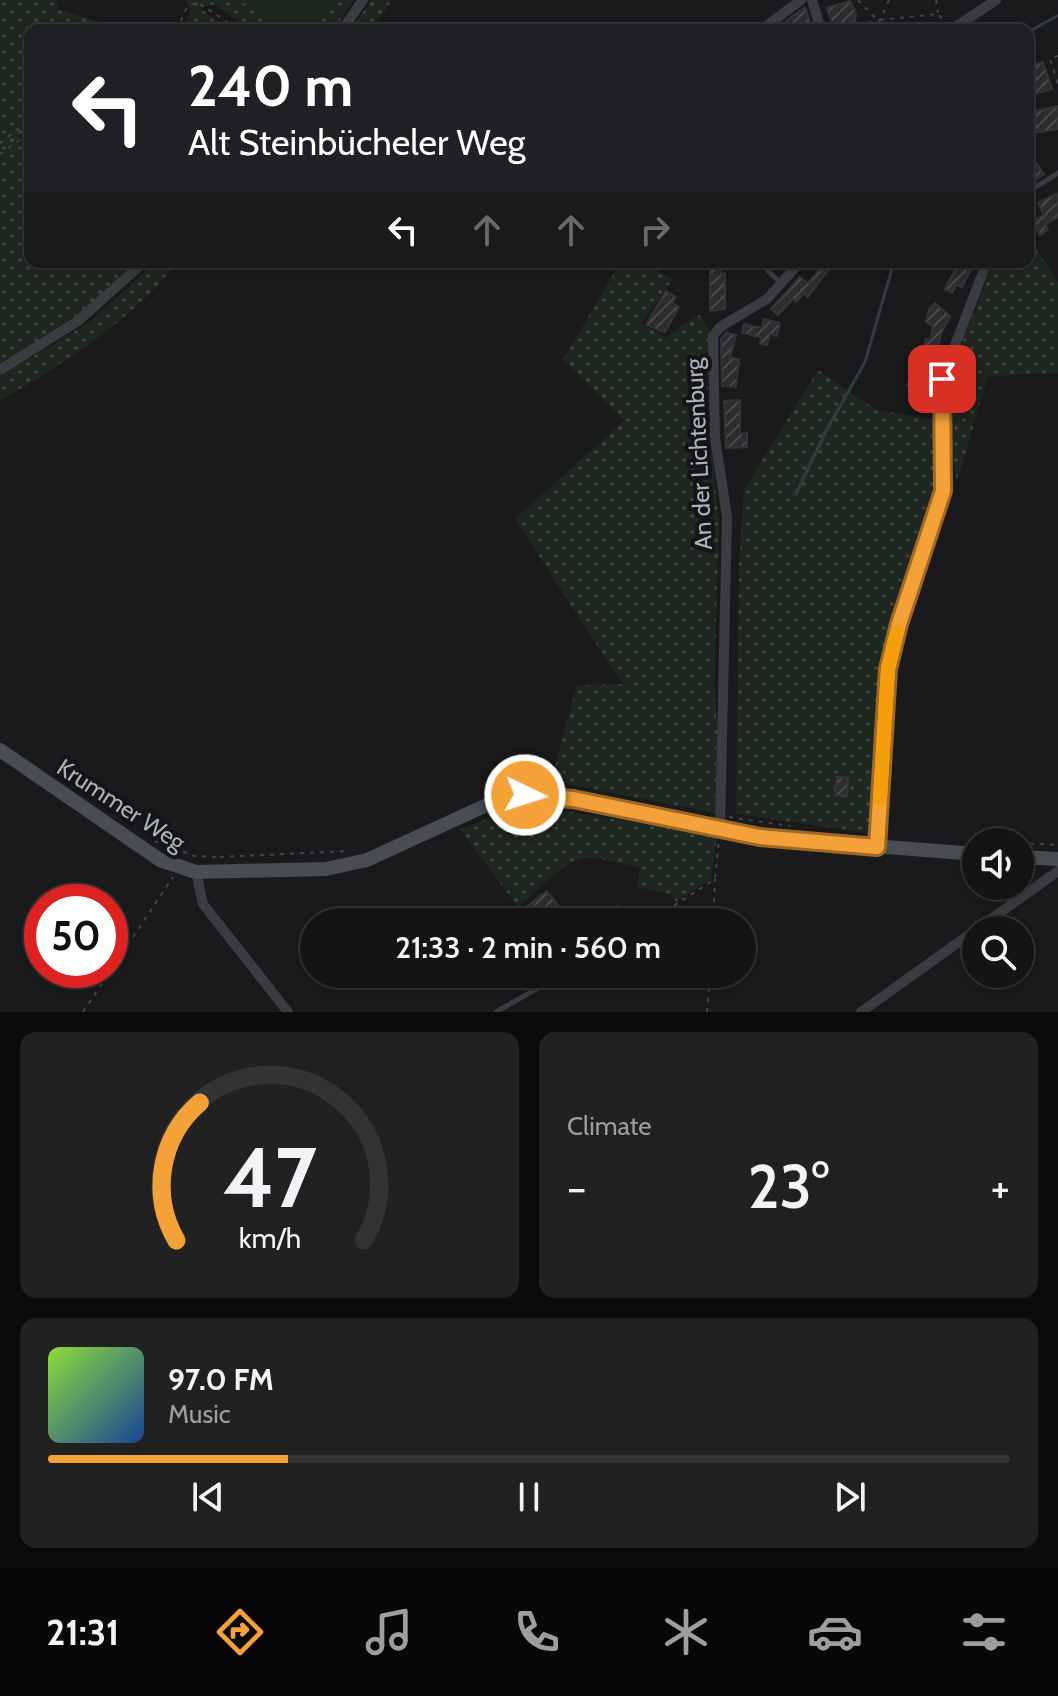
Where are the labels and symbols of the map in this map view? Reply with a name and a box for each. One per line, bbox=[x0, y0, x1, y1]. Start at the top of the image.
pin bbox=[908, 345, 976, 413]
street label: An der Lichtenburg bbox=[679, 356, 718, 551]
street label: Krummer Weg bbox=[52, 752, 192, 857]
position arrow bbox=[483, 753, 567, 837]
speed limit sign: 50 bbox=[24, 884, 128, 988]

